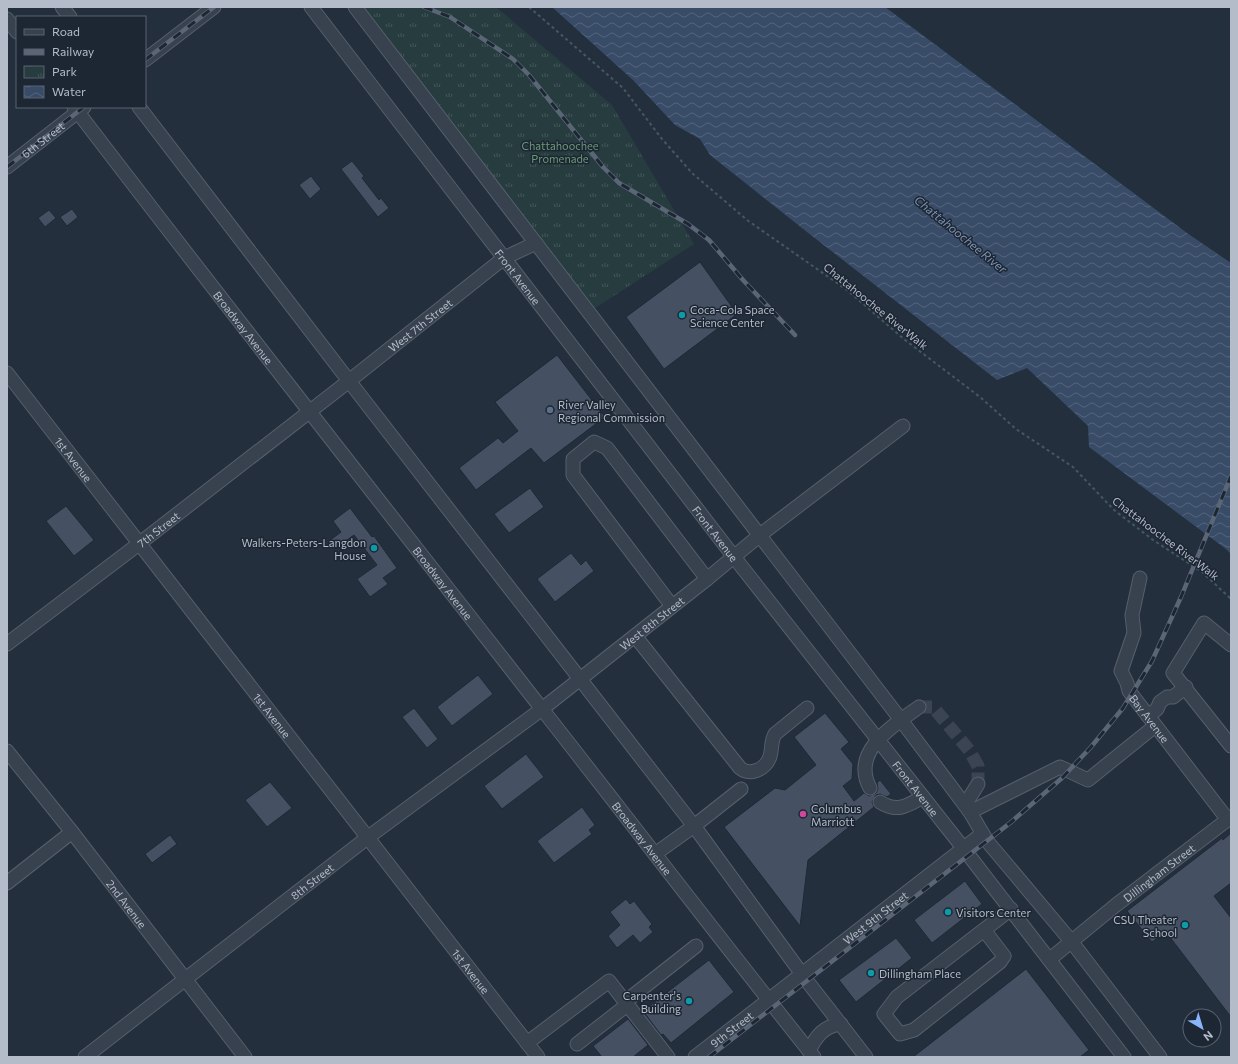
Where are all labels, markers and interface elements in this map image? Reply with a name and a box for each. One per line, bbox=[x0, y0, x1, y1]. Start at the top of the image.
legend bbox=[16, 16, 146, 108]
text: Road bbox=[52, 24, 80, 38]
text: Railway bbox=[52, 44, 94, 58]
text: Park bbox=[52, 64, 78, 78]
text: Water bbox=[52, 84, 86, 98]
street label: 6th Street bbox=[18, 118, 67, 160]
park label: Chattahoochee Promenade bbox=[521, 139, 599, 165]
water label: Chattahoochee River bbox=[912, 192, 1011, 276]
street label: Front Avenue bbox=[493, 246, 544, 307]
street label: Chattahoochee RiverWalk bbox=[821, 260, 931, 352]
street label: Broadway Avenue bbox=[211, 288, 276, 366]
street label: West 7th Street bbox=[385, 295, 455, 354]
place label: Coca-Cola Space Science Center bbox=[690, 303, 775, 329]
marker: Coca-Cola Space Science Center bbox=[677, 310, 687, 320]
place label: River Valley Regional Commission bbox=[558, 398, 665, 424]
marker: River Valley Regional Commission bbox=[545, 405, 555, 415]
street label: 1st Avenue bbox=[52, 434, 95, 484]
street label: Chattahoochee RiverWalk bbox=[1110, 494, 1222, 582]
street label: Front Avenue bbox=[690, 503, 741, 564]
street label: 7th Street bbox=[134, 508, 182, 549]
place label: Walkers-Peters-Langdon House bbox=[241, 536, 366, 562]
marker: Walkers-Peters-Langdon House bbox=[369, 543, 379, 553]
street label: Broadway Avenue bbox=[411, 544, 476, 622]
street label: West 8th Street bbox=[617, 593, 687, 652]
street label: 1st Avenue bbox=[251, 690, 294, 740]
street label: Bay Avenue bbox=[1127, 691, 1173, 745]
street label: Front Avenue bbox=[890, 758, 942, 818]
street label: Broadway Avenue bbox=[610, 799, 675, 877]
place label: Columbus Marriott bbox=[811, 802, 861, 828]
marker: Columbus Marriott bbox=[798, 809, 808, 819]
street label: Dillingham Street bbox=[1120, 841, 1197, 904]
street label: 8th Street bbox=[288, 860, 336, 902]
street label: 2nd Avenue bbox=[104, 877, 150, 930]
street label: West 9th Street bbox=[840, 888, 910, 946]
place label: Visitors Center bbox=[956, 906, 1031, 919]
marker: Visitors Center bbox=[943, 907, 953, 917]
place label: CSU Theater School bbox=[1113, 913, 1178, 939]
marker: CSU Theater School bbox=[1180, 920, 1190, 930]
street label: 1st Avenue bbox=[450, 946, 493, 996]
place label: Dillingham Place bbox=[879, 967, 961, 980]
marker: Dillingham Place bbox=[866, 968, 876, 978]
place label: Carpenter's Building bbox=[623, 989, 681, 1015]
marker: Carpenter's Building bbox=[684, 996, 694, 1006]
street label: 9th Street bbox=[707, 1008, 756, 1049]
north arrow bbox=[1182, 1008, 1222, 1048]
text: N bbox=[1201, 1029, 1216, 1044]

